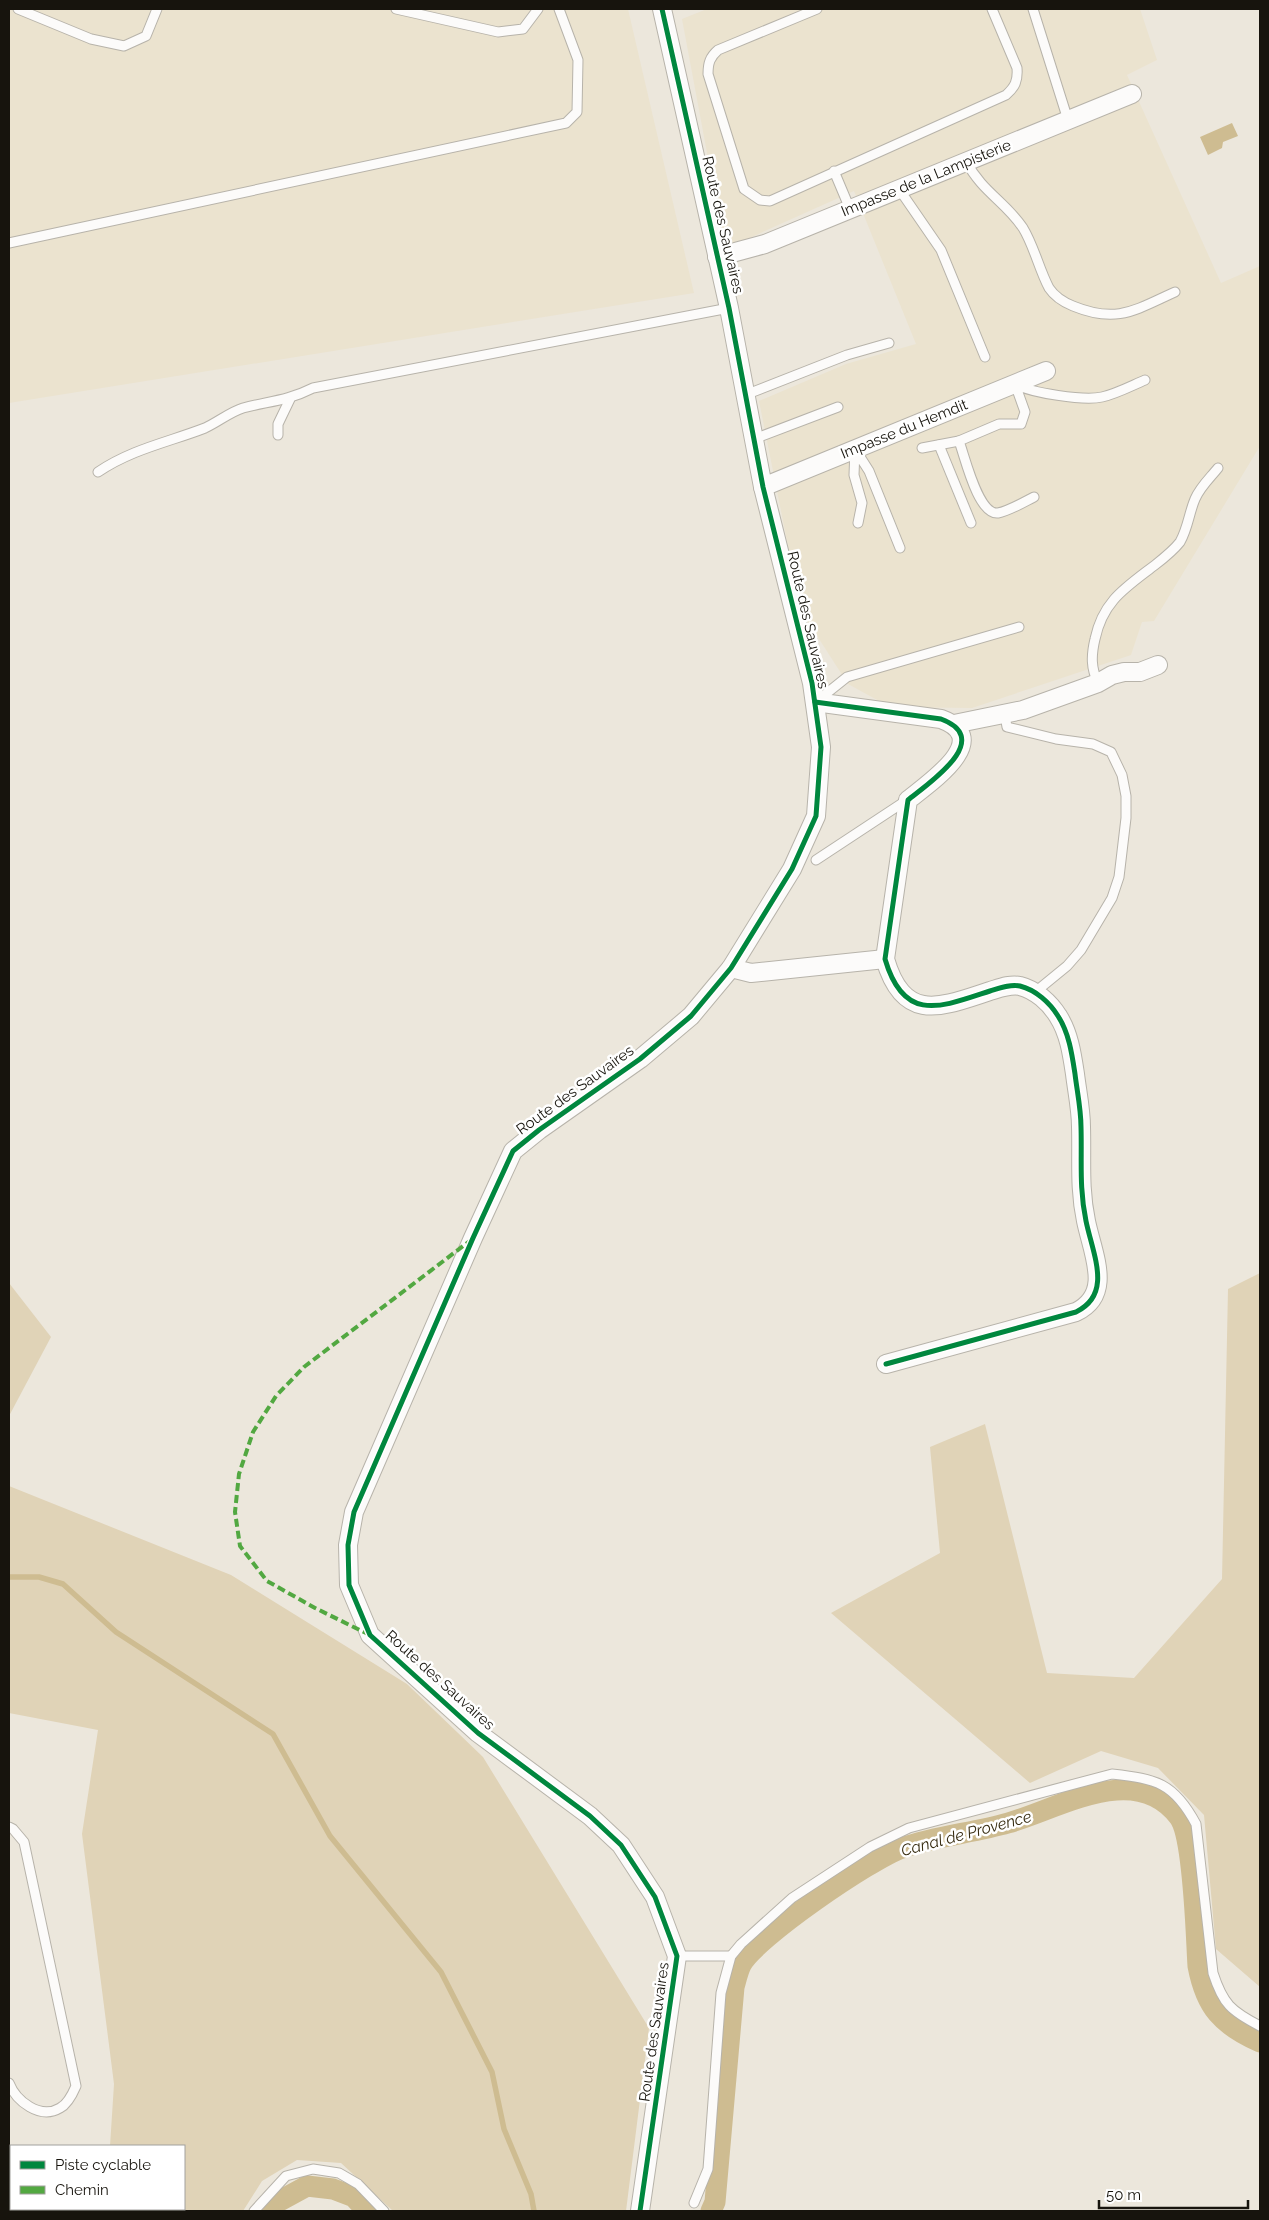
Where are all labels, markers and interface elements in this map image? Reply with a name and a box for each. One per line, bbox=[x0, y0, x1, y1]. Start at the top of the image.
street label: Impasse de la Lampisterie bbox=[838, 136, 1014, 220]
street label: Route des Sauvaires bbox=[698, 154, 748, 296]
street label: Impasse du Hemdit bbox=[838, 395, 970, 463]
street label: Route des Sauvaires bbox=[783, 549, 833, 691]
street label: Route des Sauvaires bbox=[513, 1041, 637, 1139]
street label: Route des Sauvaires bbox=[382, 1626, 498, 1734]
water label: Canal de Provence bbox=[899, 1807, 1034, 1860]
street label: Route des Sauvaires bbox=[635, 1961, 673, 2103]
legend bbox=[10, 2145, 185, 2210]
text: Piste cyclable bbox=[55, 2156, 151, 2174]
scale bar bbox=[1099, 2178, 1248, 2210]
text: Chemin bbox=[55, 2181, 109, 2199]
text: 50 m bbox=[1106, 2186, 1141, 2204]

